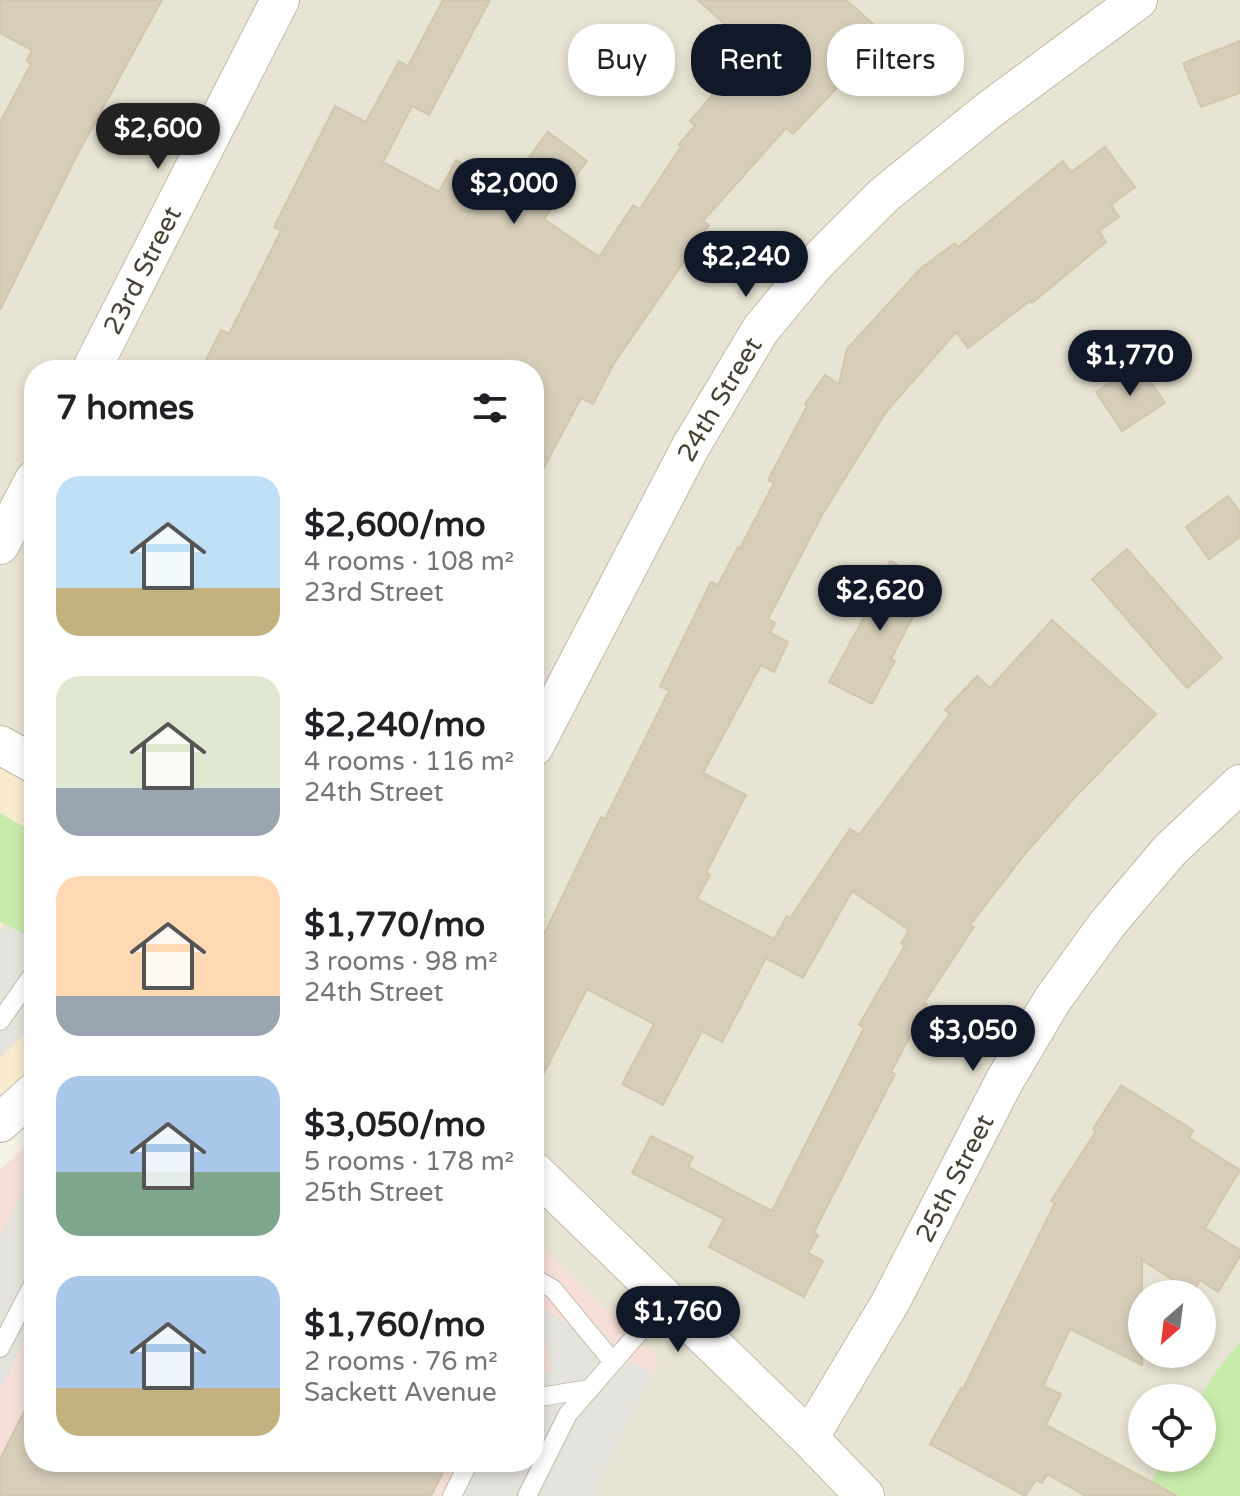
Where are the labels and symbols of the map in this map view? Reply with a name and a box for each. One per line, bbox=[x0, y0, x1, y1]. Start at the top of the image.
pin: $2,600 bbox=[93, 103, 223, 171]
pin: $2,000 bbox=[449, 158, 579, 226]
street label: 23rd Street bbox=[96, 201, 188, 340]
pin: $2,240 bbox=[681, 231, 811, 299]
pin: $1,770 bbox=[1065, 330, 1195, 398]
street label: 24th Street bbox=[670, 331, 768, 467]
pin: $2,620 bbox=[815, 565, 945, 633]
pin: $3,050 bbox=[908, 1005, 1038, 1073]
street label: 25th Street bbox=[909, 1109, 1000, 1247]
north arrow bbox=[1128, 1280, 1216, 1368]
pin: $1,760 bbox=[613, 1286, 743, 1354]

